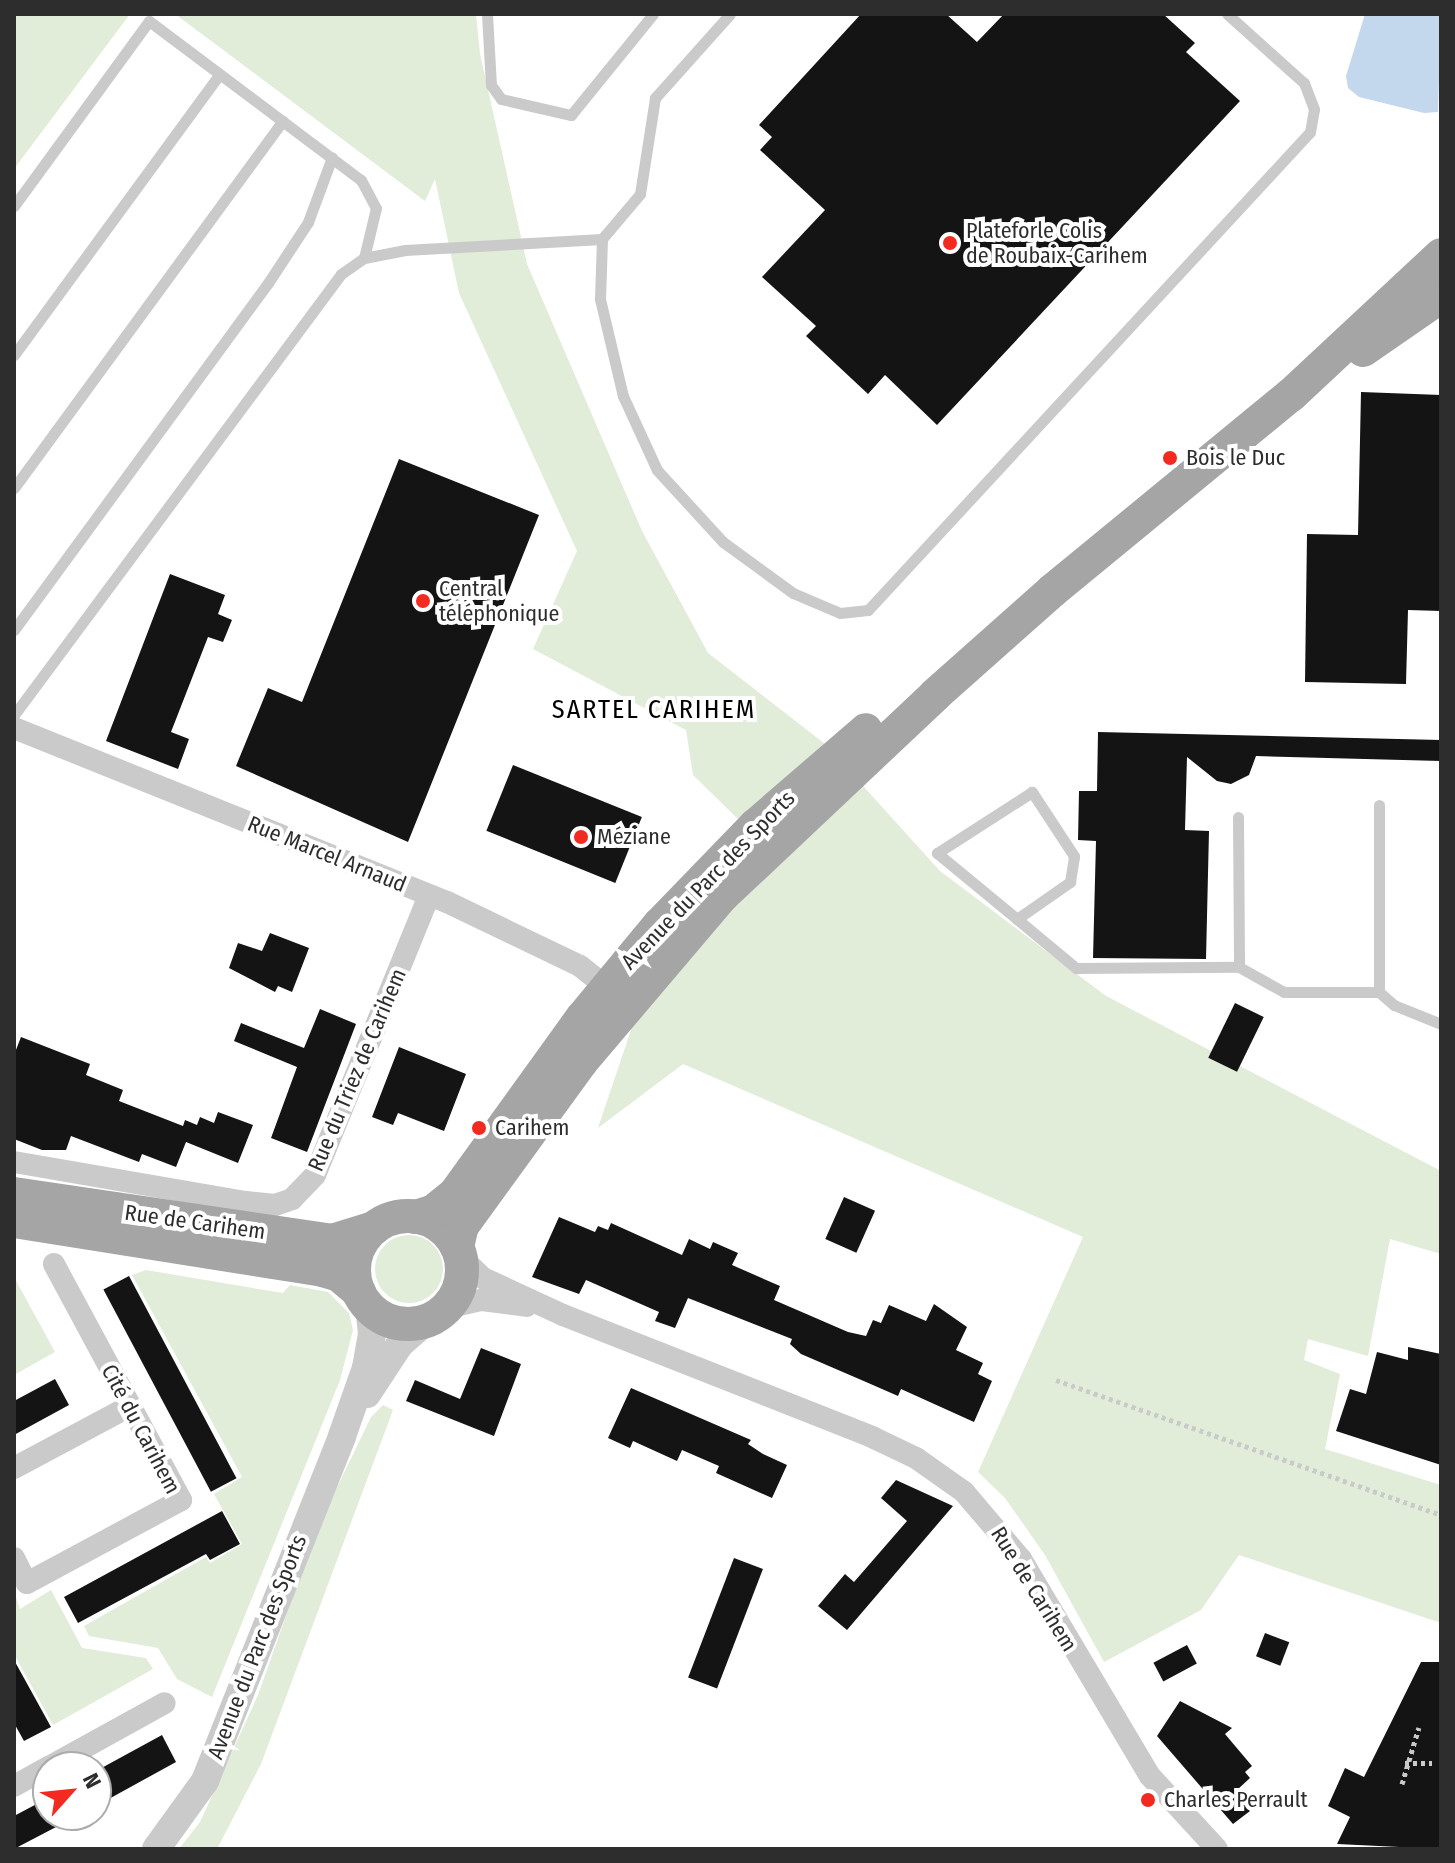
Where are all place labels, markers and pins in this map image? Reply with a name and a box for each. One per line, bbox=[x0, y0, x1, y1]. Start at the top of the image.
place label: Plateforle Colis de Roubaix-Carihem bbox=[966, 217, 1148, 268]
marker: Plateforle Colis de Roubaix-Carihem bbox=[941, 234, 959, 252]
place label: Bois le Duc bbox=[1186, 445, 1285, 471]
marker: Bois le Duc bbox=[1161, 449, 1179, 467]
place label: Central téléphonique bbox=[439, 575, 559, 626]
marker: Central téléphonique bbox=[414, 592, 432, 610]
place label: Méziane bbox=[597, 824, 671, 850]
marker: Méziane bbox=[572, 828, 590, 846]
place label: Carihem bbox=[495, 1115, 569, 1141]
marker: Carihem bbox=[470, 1119, 488, 1137]
place label: Charles Perrault bbox=[1164, 1787, 1308, 1813]
marker: Charles Perrault bbox=[1139, 1791, 1157, 1809]

